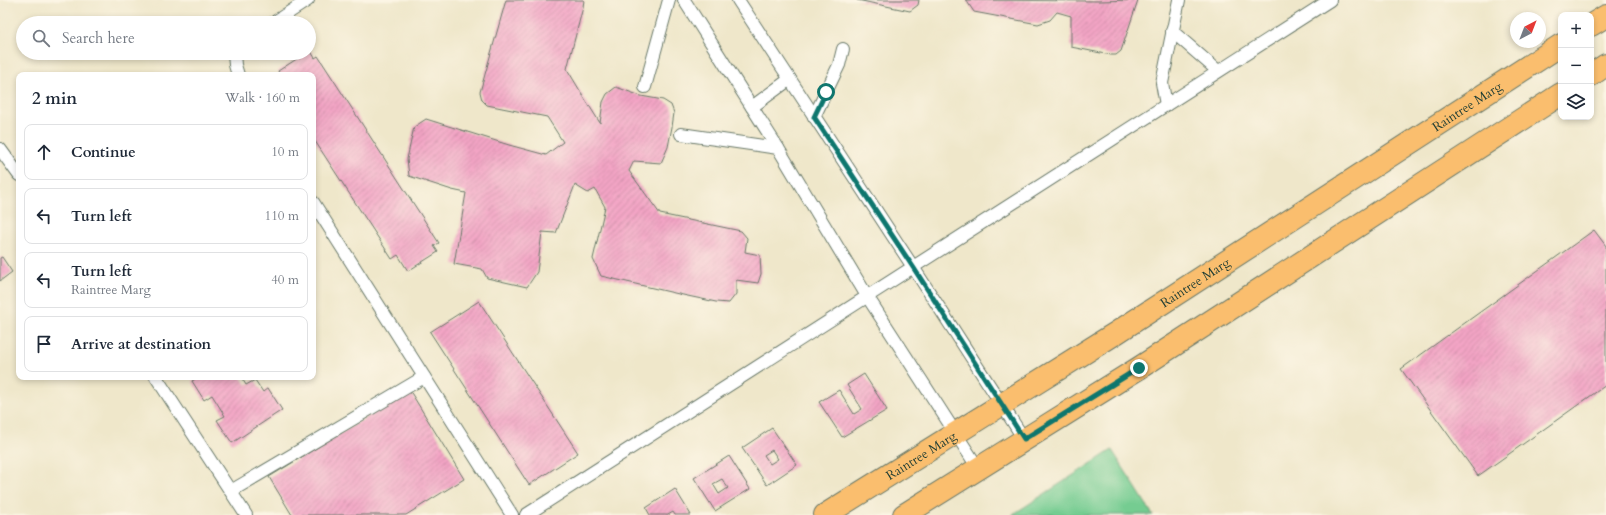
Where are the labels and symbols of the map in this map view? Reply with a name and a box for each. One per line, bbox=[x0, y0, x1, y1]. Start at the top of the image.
north arrow bbox=[1510, 12, 1546, 48]
street label: Raintree Marg bbox=[1429, 77, 1506, 136]
route start bbox=[817, 83, 835, 101]
street label: Raintree Marg bbox=[1157, 253, 1234, 312]
route end bbox=[1130, 359, 1148, 377]
street label: Raintree Marg bbox=[883, 427, 961, 485]

